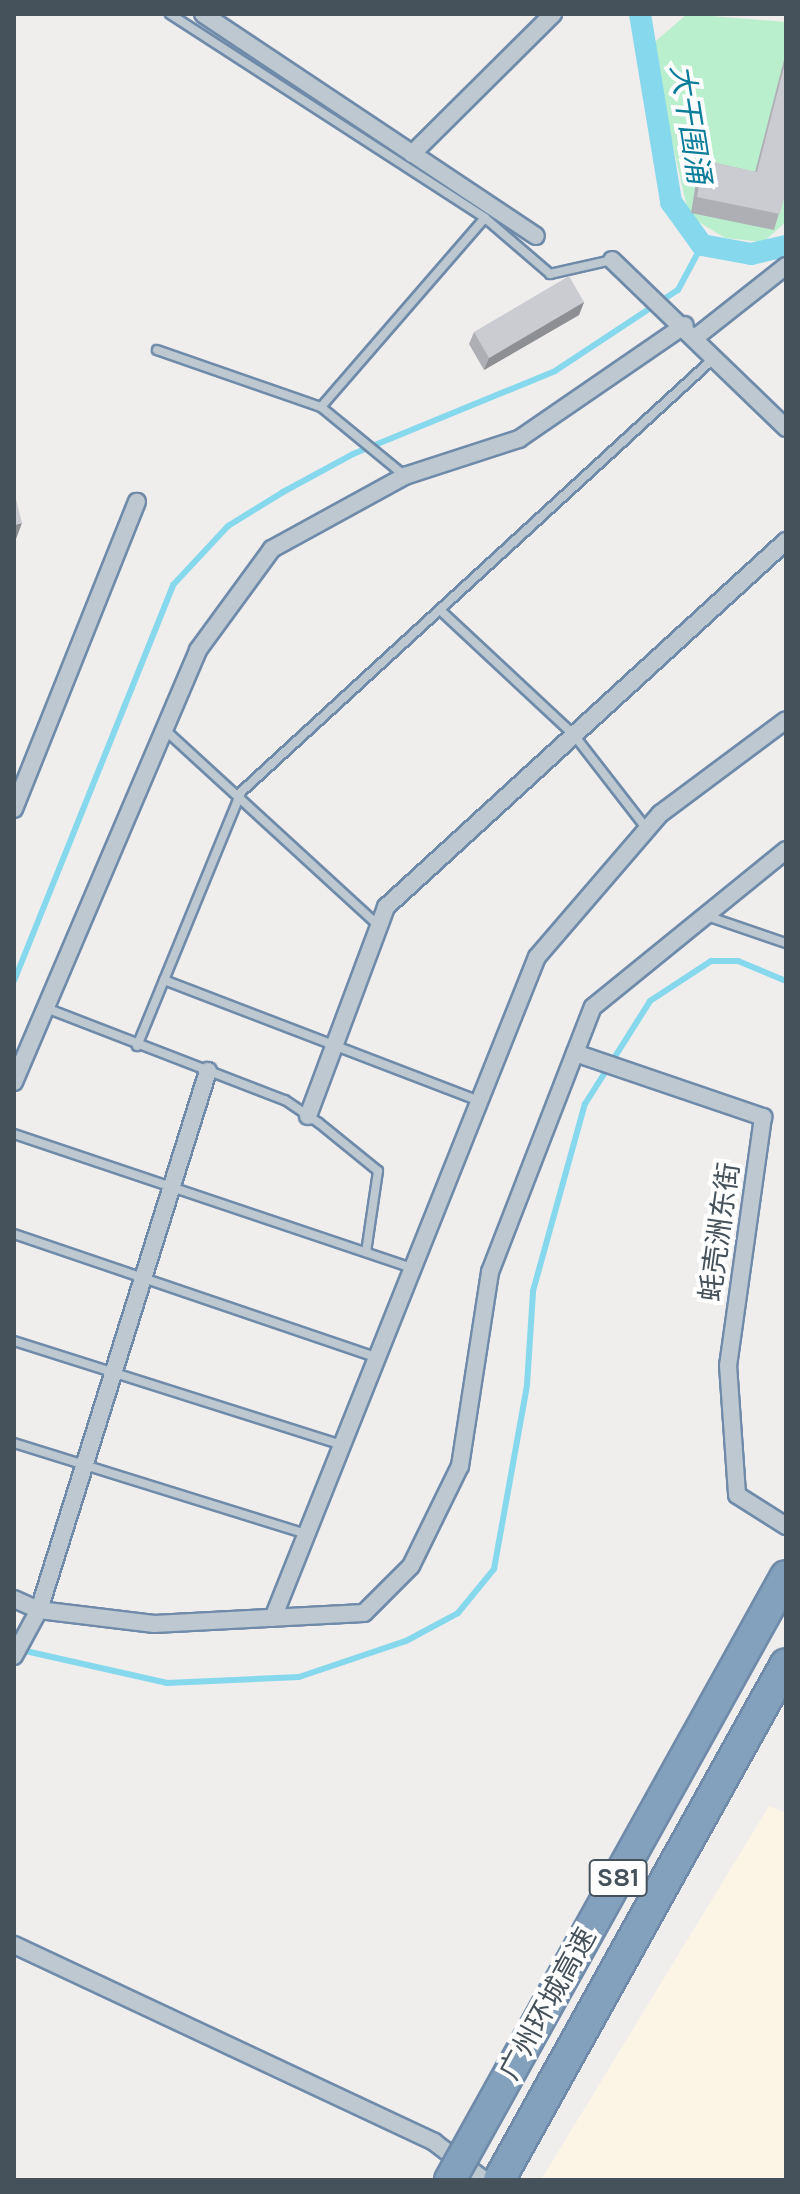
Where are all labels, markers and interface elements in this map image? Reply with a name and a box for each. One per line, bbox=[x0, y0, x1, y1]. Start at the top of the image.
water label: 大干围涌 bbox=[663, 62, 717, 186]
street label: 蚝壳洲东街 bbox=[694, 1160, 746, 1304]
road number: S81 bbox=[588, 1856, 648, 1900]
street label: 广州环城高速 bbox=[493, 1922, 603, 2086]

